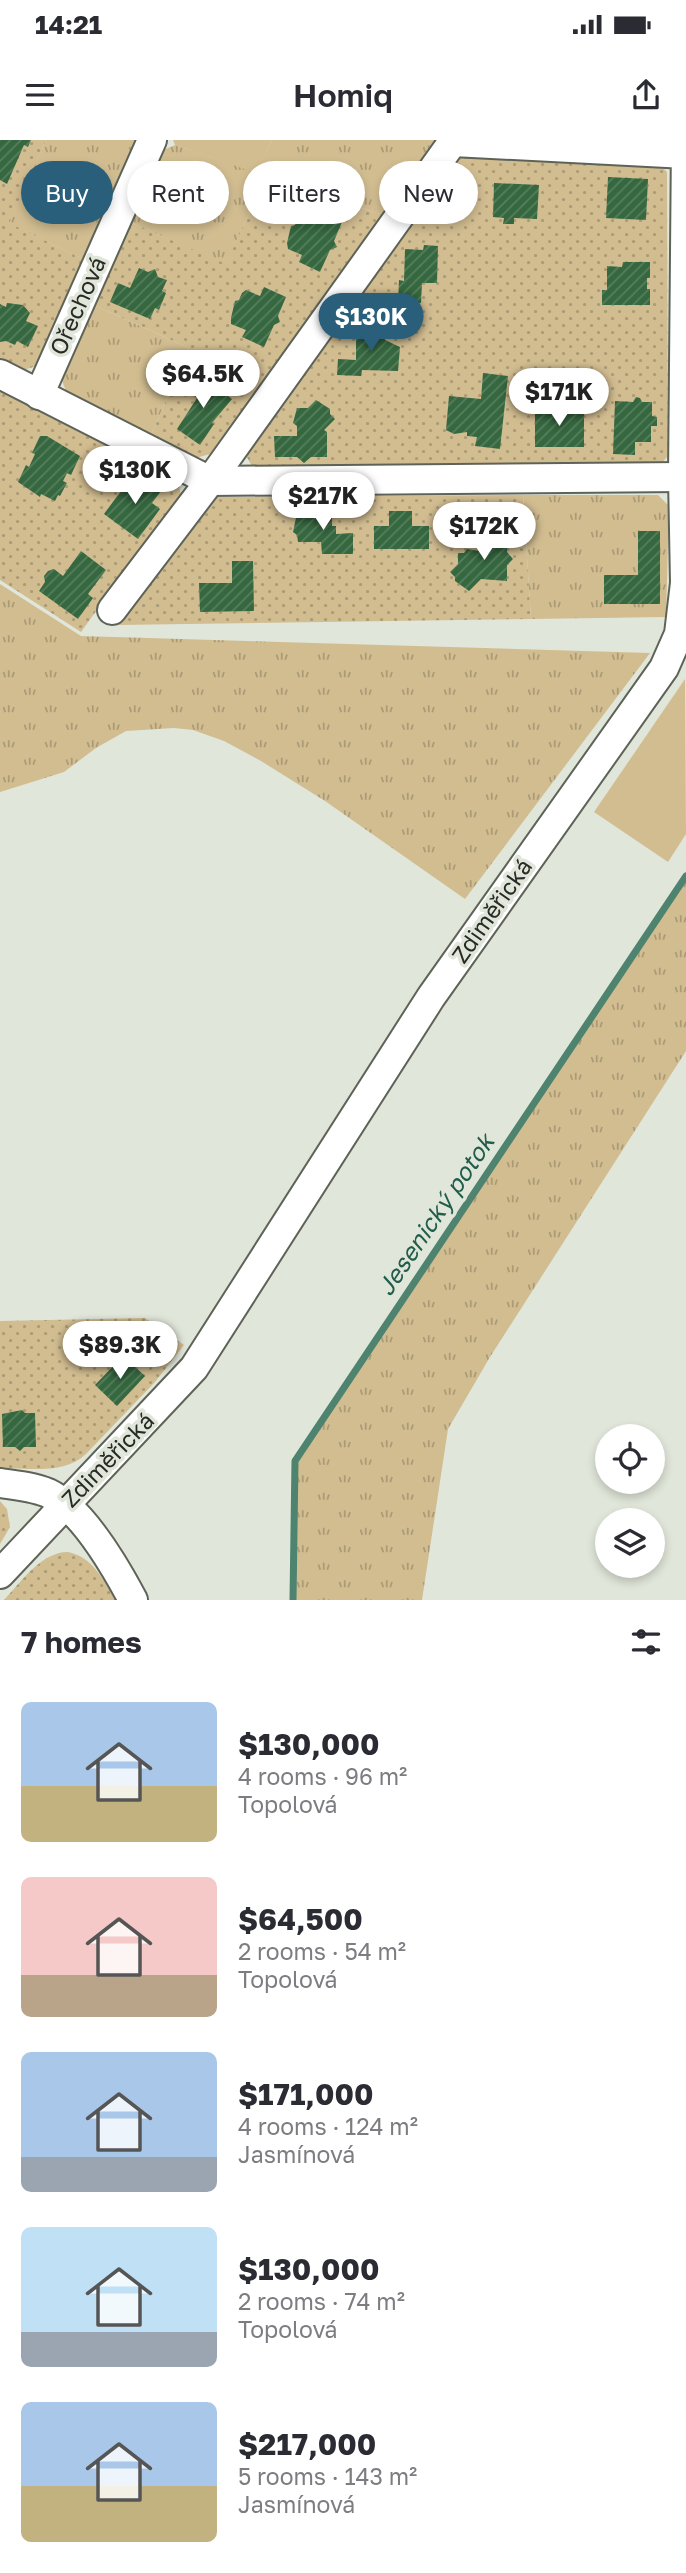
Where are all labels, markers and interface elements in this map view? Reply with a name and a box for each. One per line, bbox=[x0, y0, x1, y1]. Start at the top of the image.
text: 14:21 bbox=[35, 9, 102, 40]
icon: menu bbox=[21, 76, 59, 114]
text: Homiq bbox=[293, 76, 393, 114]
icon: share bbox=[627, 76, 665, 114]
chip: Buy bbox=[21, 161, 113, 224]
chip: Rent bbox=[127, 161, 229, 224]
chip: Filters bbox=[243, 161, 365, 224]
chip: New bbox=[379, 161, 478, 224]
street label: Ořechová bbox=[43, 252, 111, 359]
pin: $130K bbox=[322, 294, 420, 353]
text: $130K bbox=[335, 302, 407, 330]
pin: $64.5K bbox=[146, 350, 260, 410]
text: $64.5K bbox=[162, 359, 244, 387]
pin: $171K bbox=[510, 369, 608, 428]
text: $171K bbox=[525, 377, 593, 405]
pin: $130K bbox=[86, 446, 184, 506]
text: $130K bbox=[99, 455, 171, 483]
pin: $217K bbox=[274, 472, 372, 532]
text: $217K bbox=[288, 481, 358, 509]
pin: $172K bbox=[435, 502, 533, 562]
text: $172K bbox=[449, 511, 519, 539]
street label: Zdiměřická bbox=[445, 853, 537, 968]
water label: Jesenický potok bbox=[370, 1126, 502, 1301]
pin: $89.3K bbox=[63, 1322, 177, 1381]
text: $89.3K bbox=[79, 1330, 161, 1358]
street label: Zdiměřická bbox=[55, 1406, 159, 1512]
map controls bbox=[595, 1424, 665, 1578]
button: locate bbox=[595, 1424, 665, 1494]
button: layers bbox=[595, 1508, 665, 1578]
icon: filters bbox=[627, 1623, 665, 1661]
text: 7 homes bbox=[21, 1624, 142, 1660]
text: $130,000 bbox=[238, 1726, 379, 1762]
icon: home bbox=[77, 1730, 161, 1814]
text: 4 rooms · 96 m² bbox=[238, 1762, 407, 1790]
text: Topolová bbox=[238, 1790, 338, 1818]
text: $64,500 bbox=[238, 1901, 363, 1937]
icon: home bbox=[77, 1905, 161, 1989]
text: 2 rooms · 54 m² bbox=[238, 1937, 406, 1965]
text: Topolová bbox=[238, 1965, 338, 1993]
text: $171,000 bbox=[238, 2076, 373, 2112]
icon: home bbox=[77, 2080, 161, 2164]
text: 4 rooms · 124 m² bbox=[238, 2112, 418, 2140]
text: Jasmínová bbox=[238, 2140, 355, 2168]
text: $130,000 bbox=[238, 2251, 379, 2287]
icon: home bbox=[77, 2255, 161, 2339]
text: 2 rooms · 74 m² bbox=[238, 2287, 405, 2315]
text: Topolová bbox=[238, 2315, 338, 2343]
text: $217,000 bbox=[238, 2426, 376, 2462]
icon: home bbox=[77, 2430, 161, 2514]
text: 5 rooms · 143 m² bbox=[238, 2462, 417, 2490]
text: Jasmínová bbox=[238, 2490, 355, 2518]

